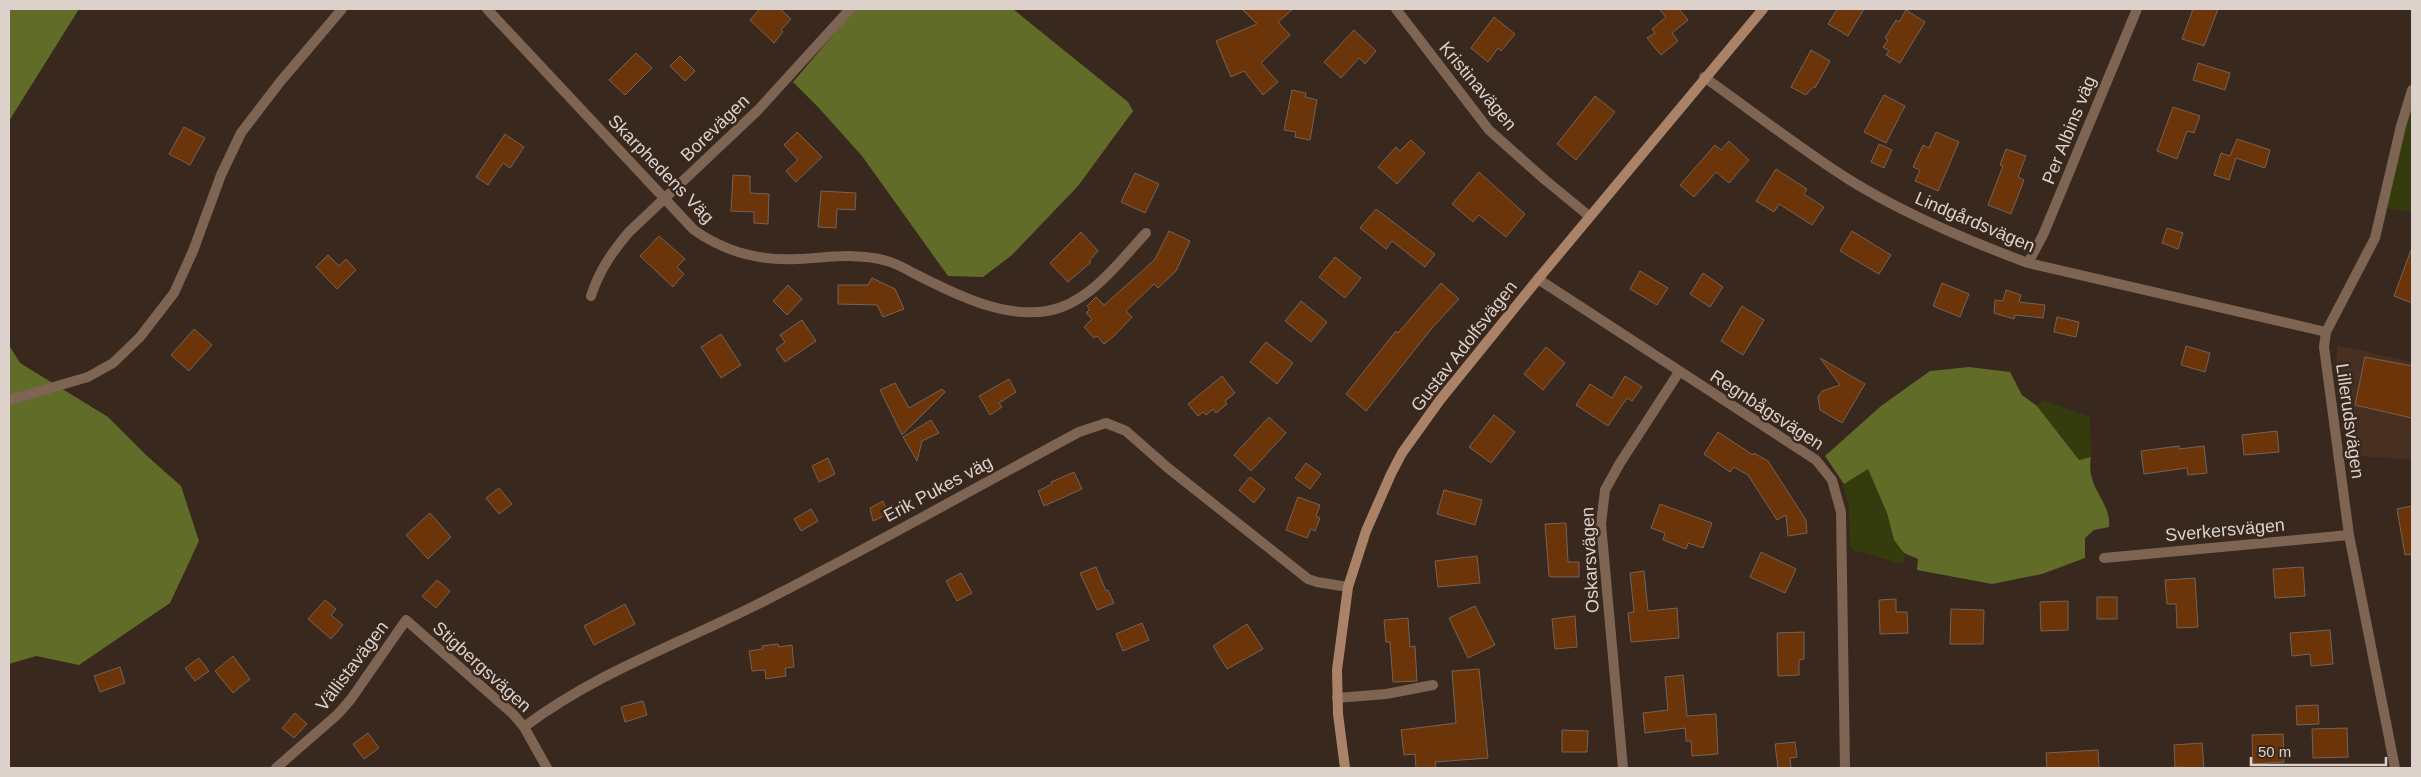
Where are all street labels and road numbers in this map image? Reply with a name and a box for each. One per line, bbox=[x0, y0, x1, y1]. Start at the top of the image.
street label: Kristinavägen bbox=[1435, 38, 1521, 134]
street label: Per Albins väg bbox=[2038, 73, 2100, 187]
street label: Borevägen bbox=[677, 91, 753, 165]
street label: Skarphedens Väg bbox=[604, 111, 718, 227]
street label: Lindgårdsvägen bbox=[1912, 188, 2038, 256]
street label: Gustav Adolfsvägen bbox=[1407, 277, 1521, 415]
street label: Lillerudsvägen bbox=[2332, 362, 2368, 480]
street label: Regnbågsvägen bbox=[1707, 366, 1827, 454]
street label: Erik Pukes väg bbox=[880, 452, 996, 526]
street label: Oskarsvägen bbox=[1577, 507, 1603, 613]
street label: Sverkersvägen bbox=[2164, 515, 2286, 545]
street label: Vällistavägen bbox=[312, 617, 392, 715]
street label: Stigbergsvägen bbox=[429, 618, 535, 716]

